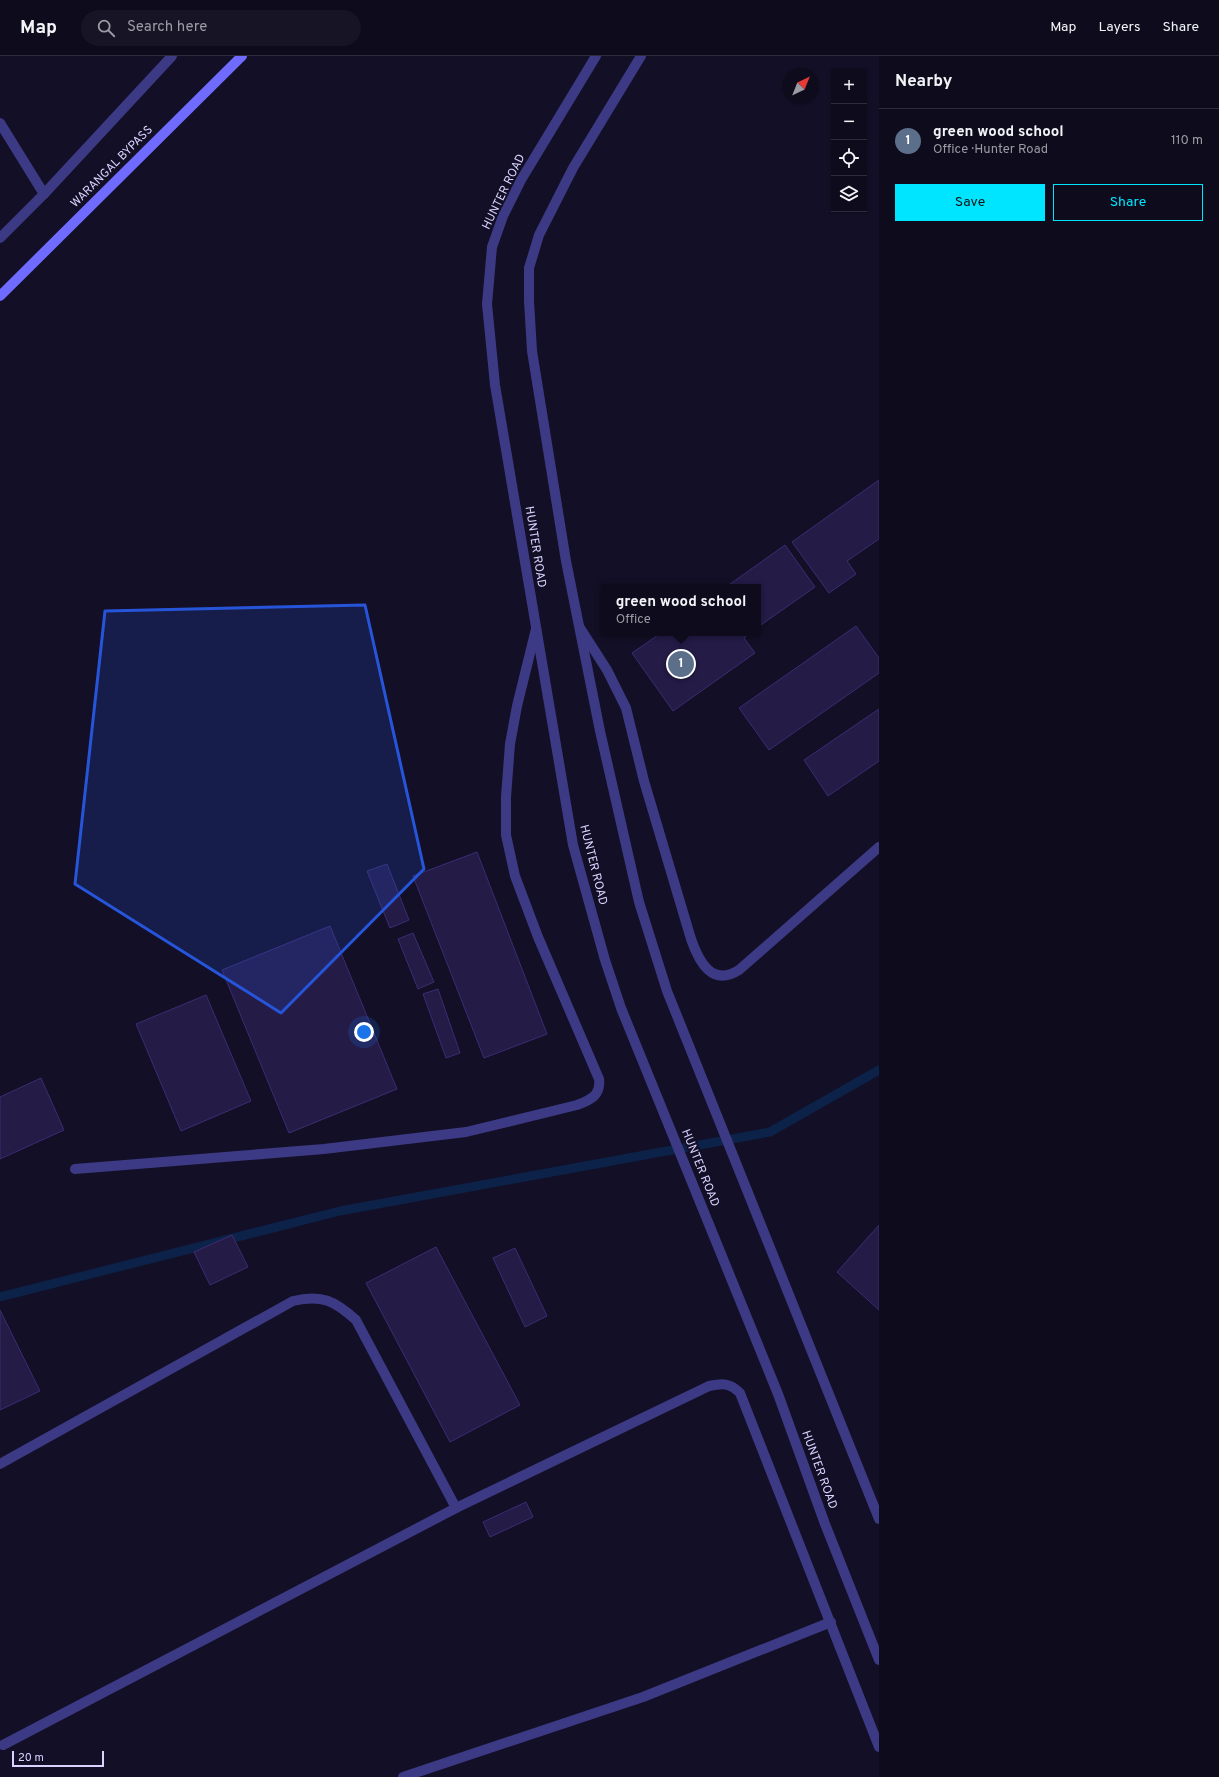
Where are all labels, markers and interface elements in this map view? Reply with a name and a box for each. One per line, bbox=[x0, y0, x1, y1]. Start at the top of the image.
search box bbox=[81, 10, 361, 46]
text: Map bbox=[20, 16, 57, 40]
icon: search bbox=[95, 17, 117, 39]
text: Search here bbox=[127, 18, 207, 37]
text: Map bbox=[1050, 19, 1076, 36]
text: Layers bbox=[1098, 19, 1140, 36]
text: Share bbox=[1162, 19, 1199, 36]
north arrow bbox=[783, 68, 819, 104]
map controls bbox=[831, 68, 867, 212]
button: + bbox=[831, 68, 867, 104]
text: Nearby bbox=[895, 71, 952, 93]
button: − bbox=[831, 104, 867, 140]
street label: WARANGAL BYPASS bbox=[67, 122, 157, 212]
text: green wood school bbox=[933, 123, 1064, 142]
text: 1 bbox=[905, 133, 911, 149]
text: 110 m bbox=[1171, 133, 1203, 149]
button: locate bbox=[831, 140, 867, 176]
text: Office · Hunter Road bbox=[933, 142, 1048, 158]
street label: HUNTER ROAD bbox=[479, 152, 529, 232]
button: layers bbox=[831, 176, 867, 212]
button: Save bbox=[895, 184, 1045, 221]
button: Share bbox=[1053, 184, 1203, 221]
street label: HUNTER ROAD bbox=[521, 505, 549, 589]
popup bbox=[601, 584, 761, 636]
text: green wood school bbox=[616, 593, 746, 612]
text: Office bbox=[616, 612, 651, 628]
pin: 1 bbox=[668, 649, 694, 679]
street label: HUNTER ROAD bbox=[575, 823, 611, 907]
your location bbox=[354, 1022, 374, 1042]
street label: HUNTER ROAD bbox=[677, 1127, 723, 1209]
street label: HUNTER ROAD bbox=[797, 1429, 841, 1511]
scale bar bbox=[12, 1749, 104, 1768]
text: 20 m bbox=[18, 1751, 44, 1765]

